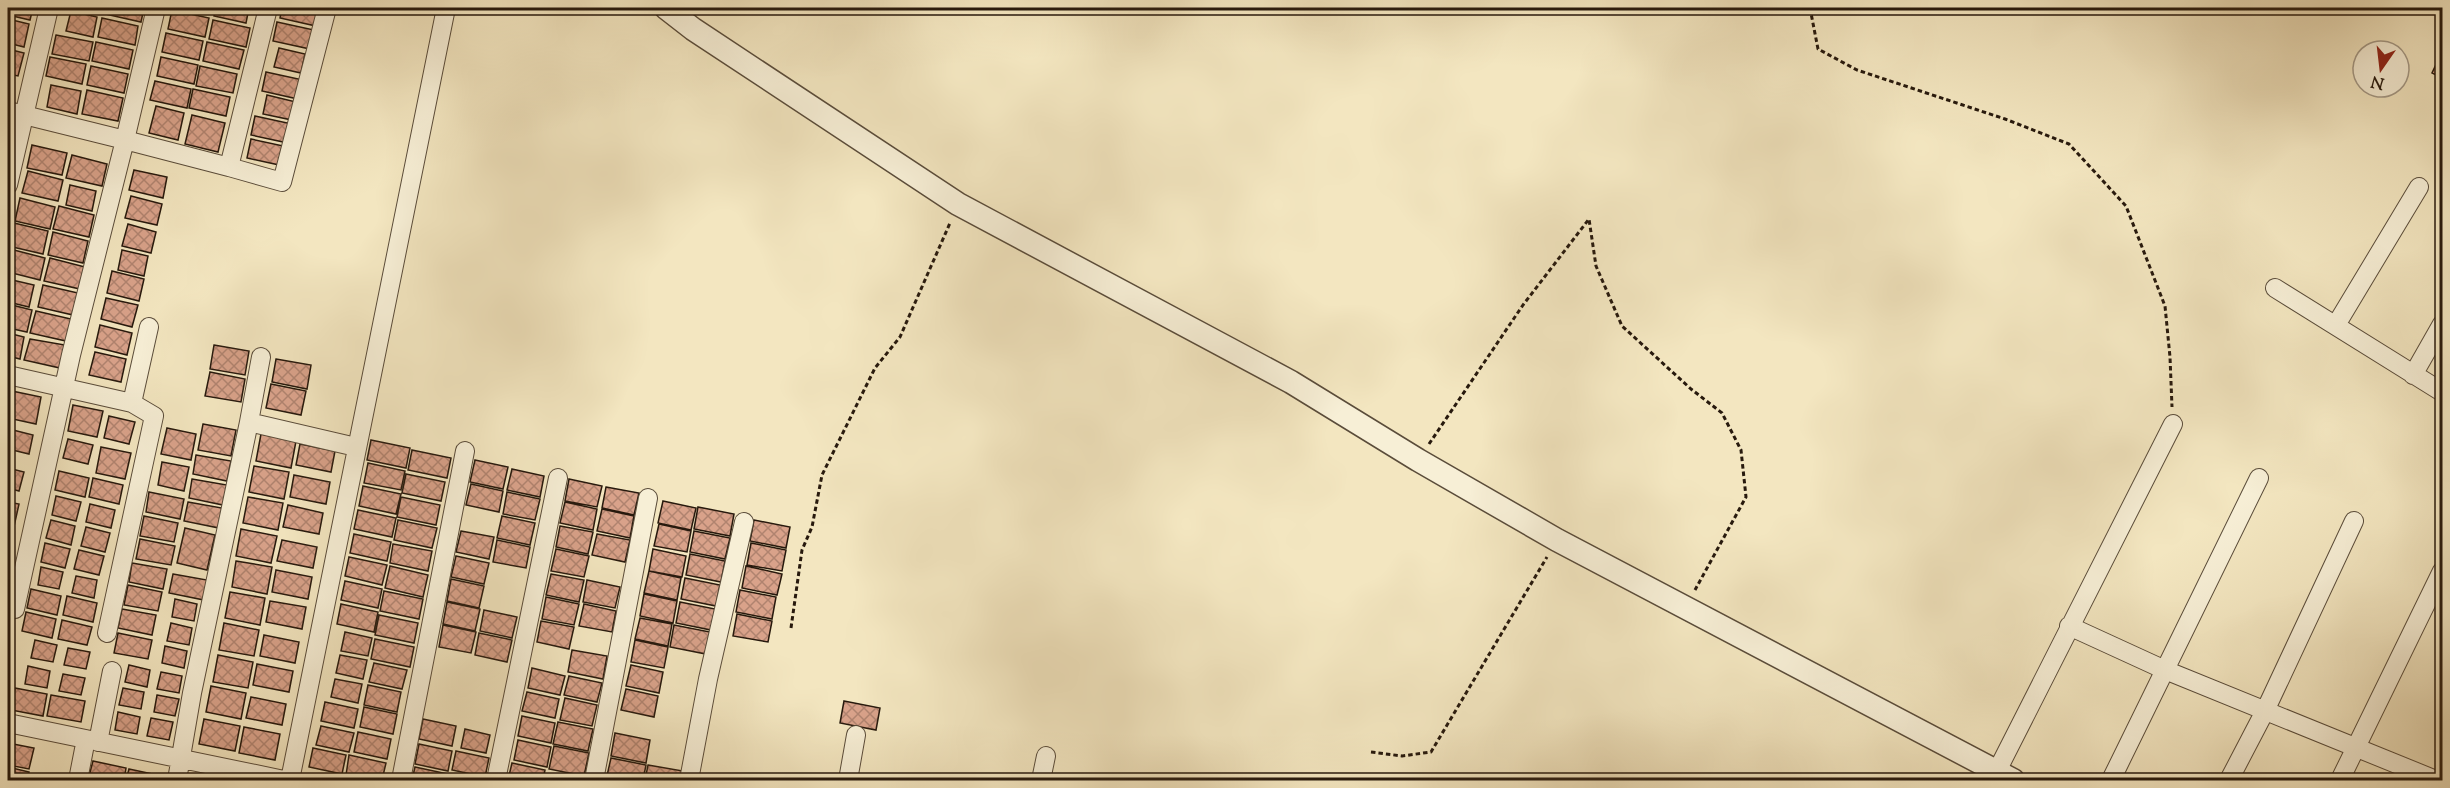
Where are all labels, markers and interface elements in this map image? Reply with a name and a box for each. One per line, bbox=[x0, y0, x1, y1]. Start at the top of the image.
north arrow bbox=[2351, 39, 2411, 99]
text: N bbox=[2369, 68, 2387, 94]

